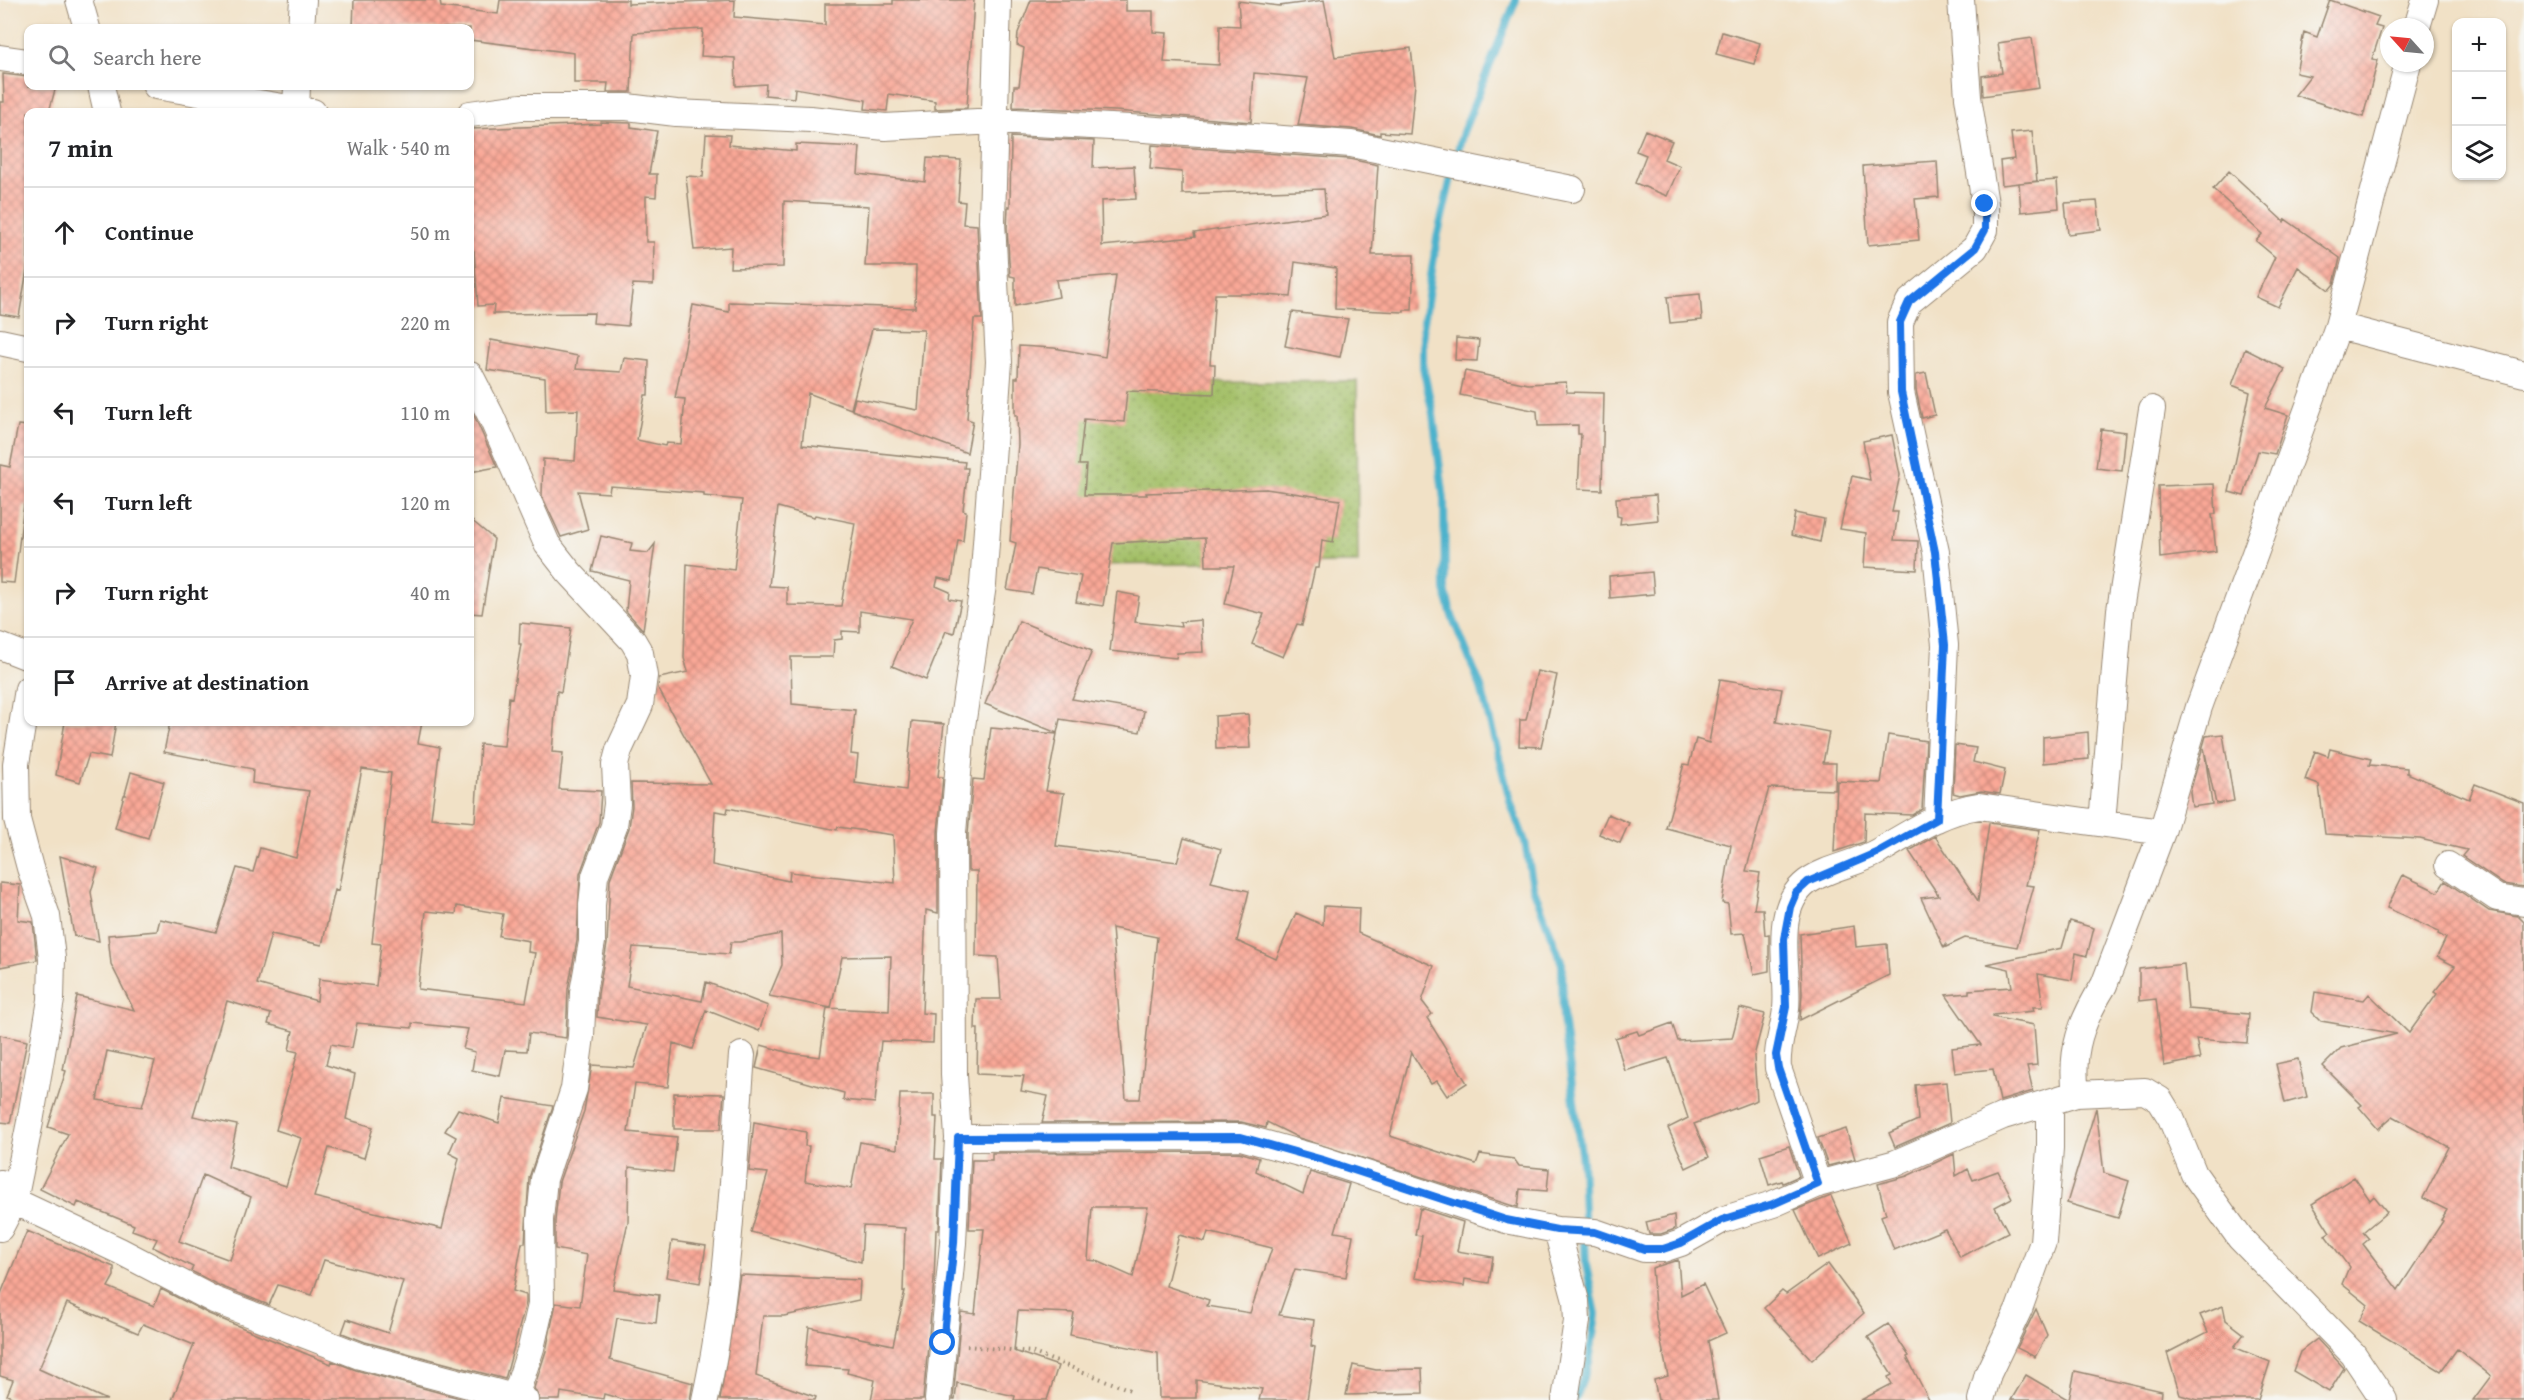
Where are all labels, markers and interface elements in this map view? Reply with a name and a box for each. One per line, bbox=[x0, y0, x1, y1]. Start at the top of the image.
north arrow bbox=[2380, 18, 2434, 72]
map controls bbox=[2452, 18, 2506, 180]
button: + bbox=[2452, 18, 2506, 72]
search box bbox=[24, 24, 474, 90]
icon: search bbox=[45, 41, 78, 74]
text: Search here bbox=[93, 41, 202, 73]
button: − bbox=[2452, 72, 2506, 126]
button: layers bbox=[2452, 126, 2506, 180]
text: 7 min bbox=[48, 128, 113, 167]
text: Walk · 540 m bbox=[347, 133, 450, 162]
route end bbox=[1971, 190, 1997, 216]
icon: ahead bbox=[48, 216, 81, 249]
text: Continue bbox=[105, 216, 194, 248]
text: 50 m bbox=[410, 218, 450, 247]
icon: right bbox=[48, 306, 81, 339]
text: Turn right bbox=[105, 306, 208, 338]
text: 220 m bbox=[400, 308, 450, 337]
icon: left bbox=[48, 396, 81, 429]
text: Turn left bbox=[105, 396, 192, 428]
text: 110 m bbox=[400, 398, 450, 427]
icon: left bbox=[48, 486, 81, 519]
text: Turn left bbox=[105, 486, 192, 518]
text: 120 m bbox=[400, 488, 450, 517]
icon: right bbox=[48, 576, 81, 609]
text: Turn right bbox=[105, 576, 208, 608]
text: 40 m bbox=[410, 578, 450, 607]
icon: arrive bbox=[48, 666, 81, 699]
text: Arrive at destination bbox=[105, 666, 309, 698]
route start bbox=[929, 1329, 955, 1355]

